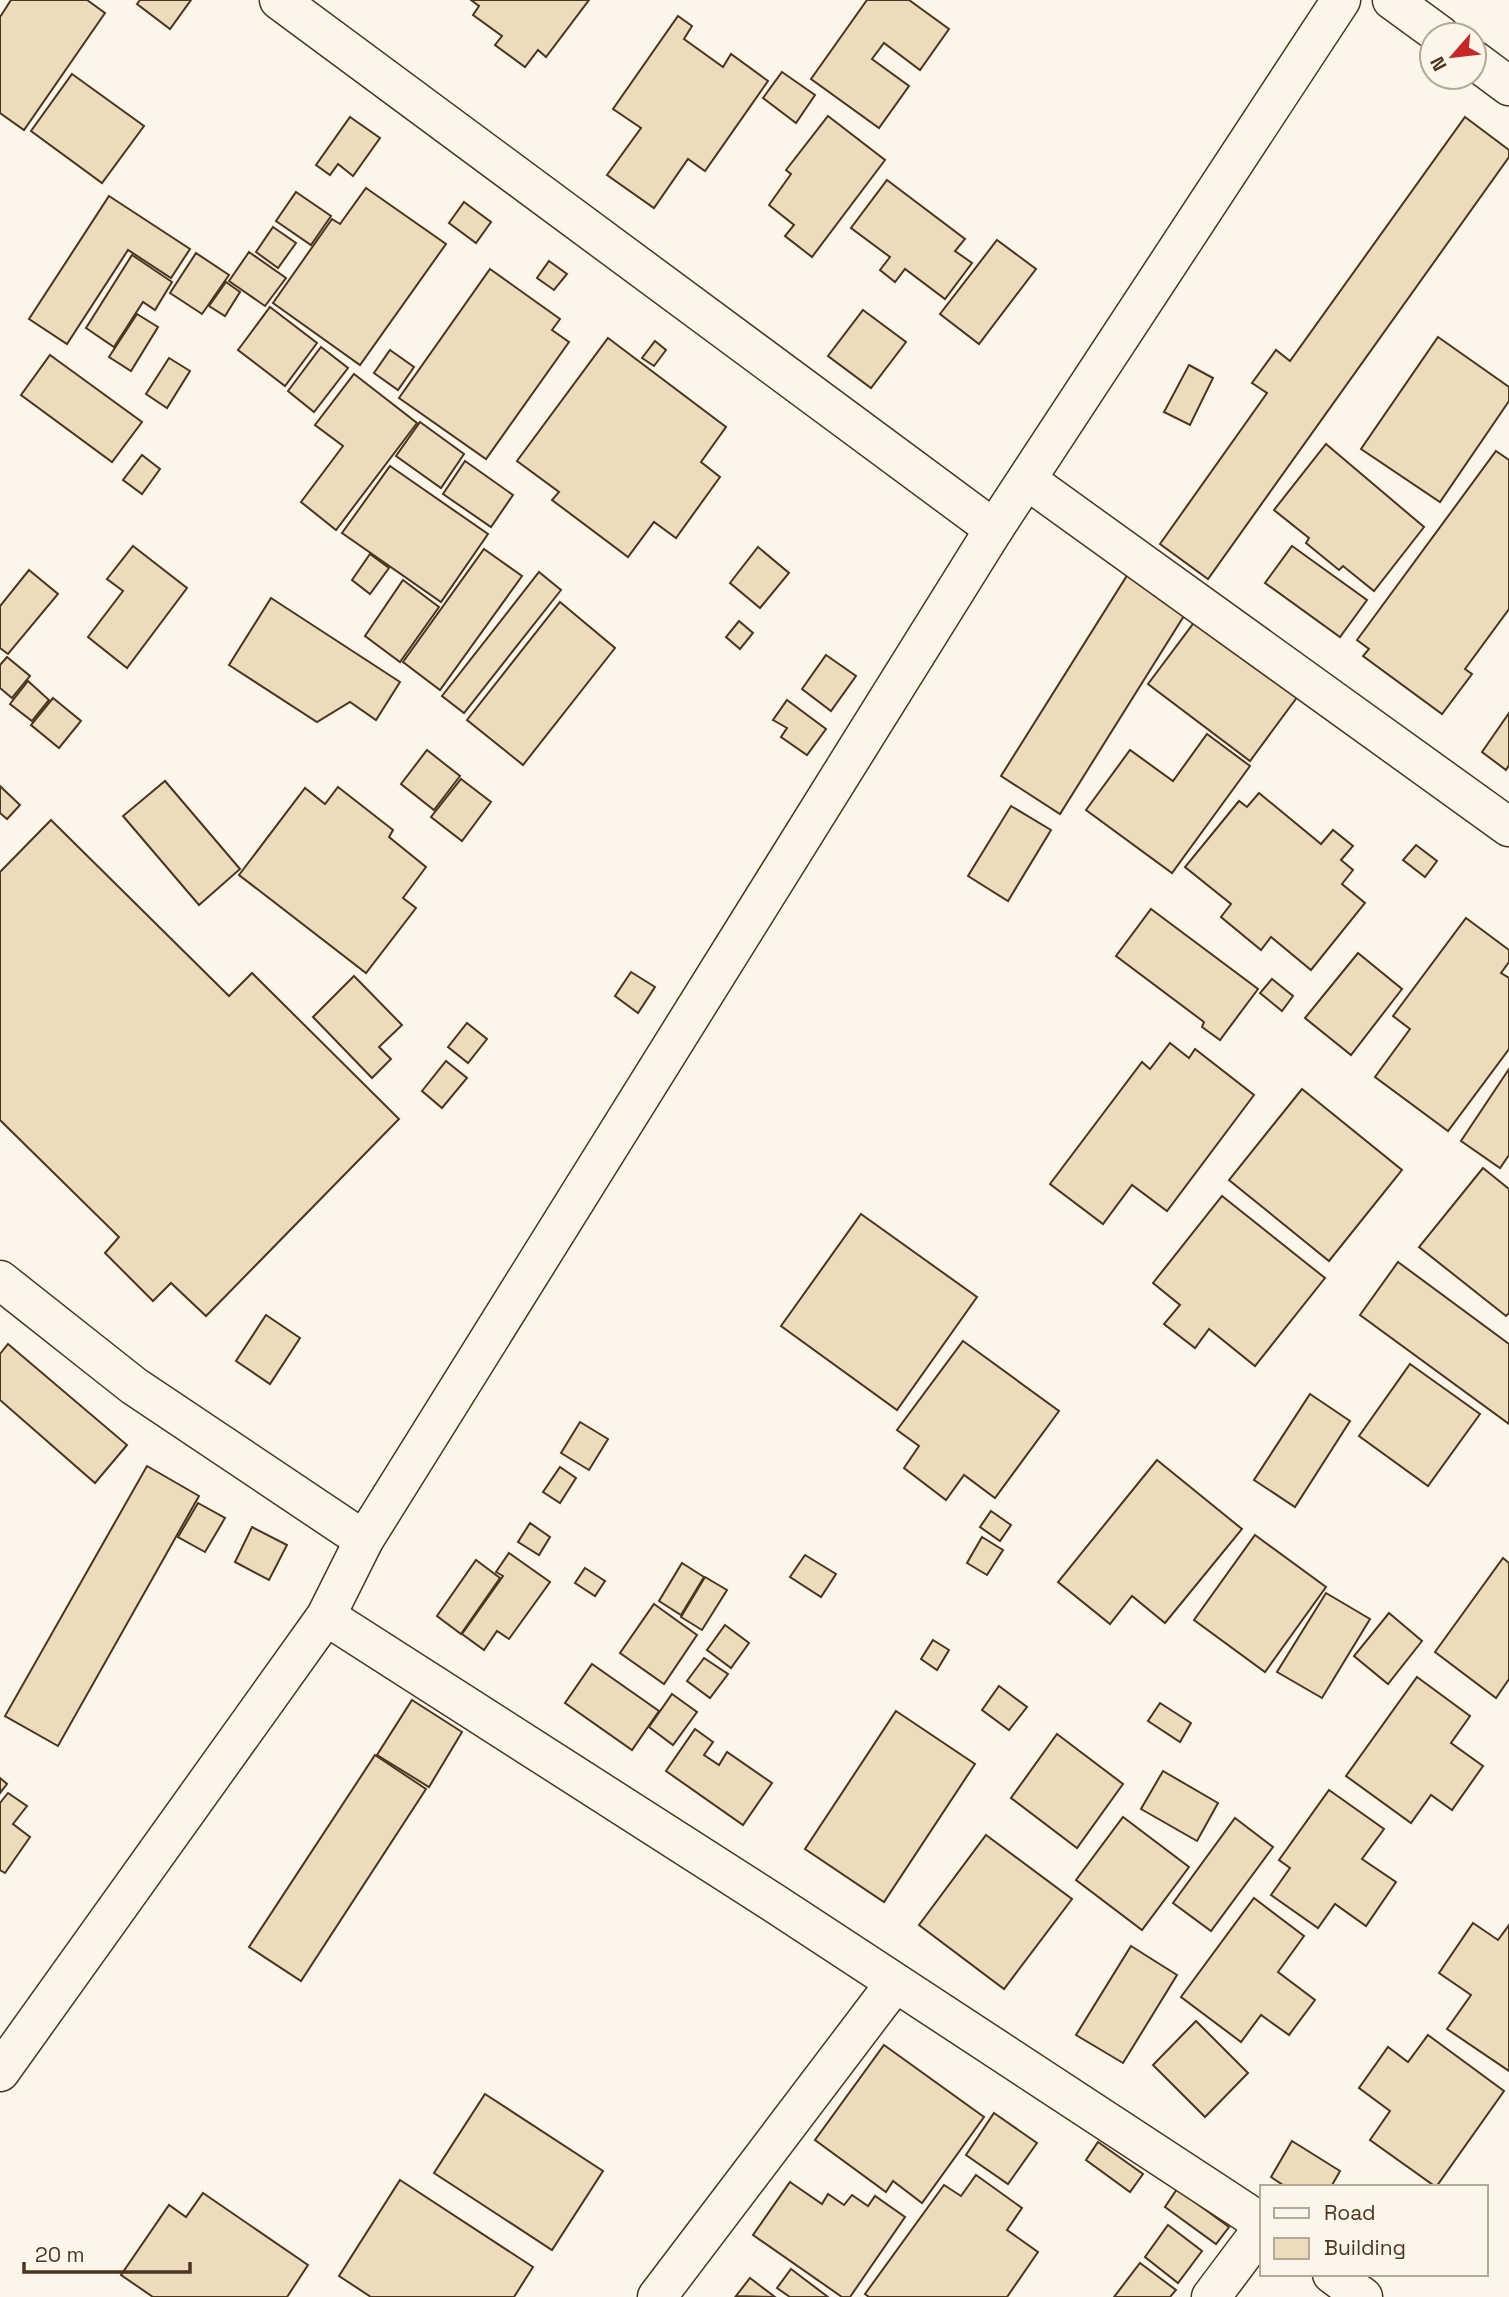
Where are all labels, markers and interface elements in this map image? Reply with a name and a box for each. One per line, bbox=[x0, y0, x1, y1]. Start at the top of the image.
north arrow bbox=[1418, 21, 1488, 91]
text: N bbox=[1424, 52, 1452, 75]
legend bbox=[1260, 2185, 1488, 2276]
text: Road bbox=[1324, 2199, 1376, 2226]
scale bar bbox=[24, 2230, 191, 2274]
text: Building bbox=[1324, 2234, 1406, 2261]
text: 20 m bbox=[35, 2241, 85, 2268]

